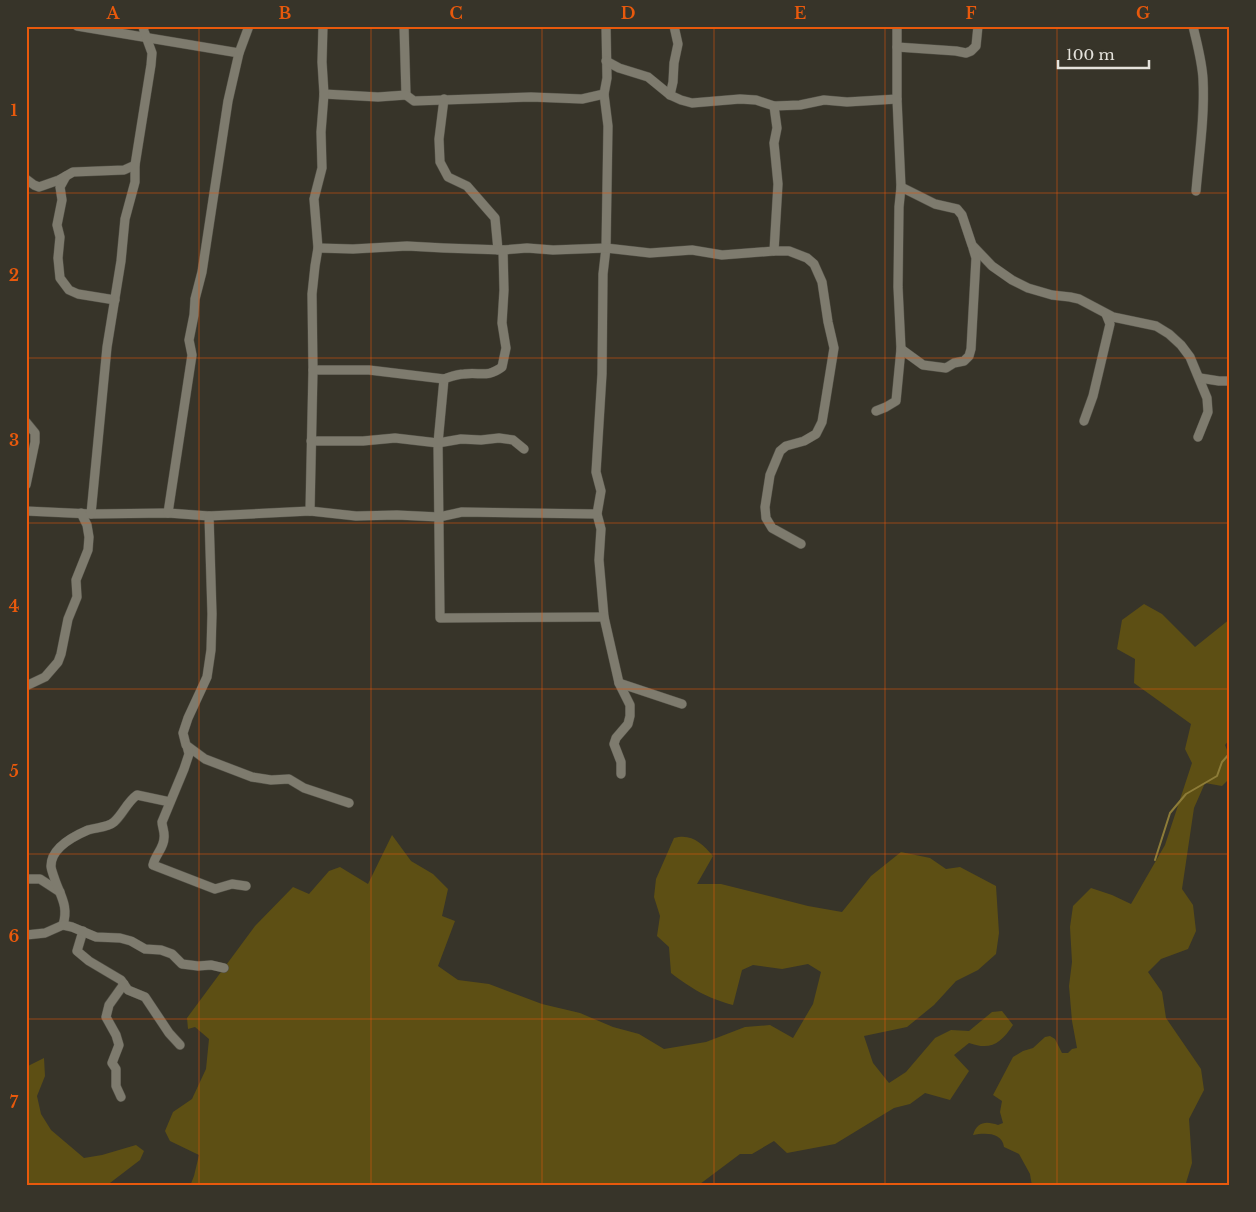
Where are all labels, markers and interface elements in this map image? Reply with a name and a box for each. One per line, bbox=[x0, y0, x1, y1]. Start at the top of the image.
text: A bbox=[106, 3, 121, 23]
text: B bbox=[279, 3, 292, 23]
text: C bbox=[449, 3, 463, 23]
text: D bbox=[621, 3, 635, 23]
text: E bbox=[794, 3, 806, 23]
text: F bbox=[965, 3, 977, 23]
text: G bbox=[1136, 3, 1150, 23]
scale bar bbox=[1058, 38, 1150, 70]
text: 100 m bbox=[1066, 45, 1115, 64]
text: 1 bbox=[11, 100, 18, 120]
text: 2 bbox=[9, 265, 19, 285]
text: 3 bbox=[9, 430, 19, 450]
text: 4 bbox=[9, 596, 19, 616]
text: 5 bbox=[9, 761, 19, 781]
text: 6 bbox=[9, 926, 20, 946]
text: 7 bbox=[10, 1092, 19, 1112]

